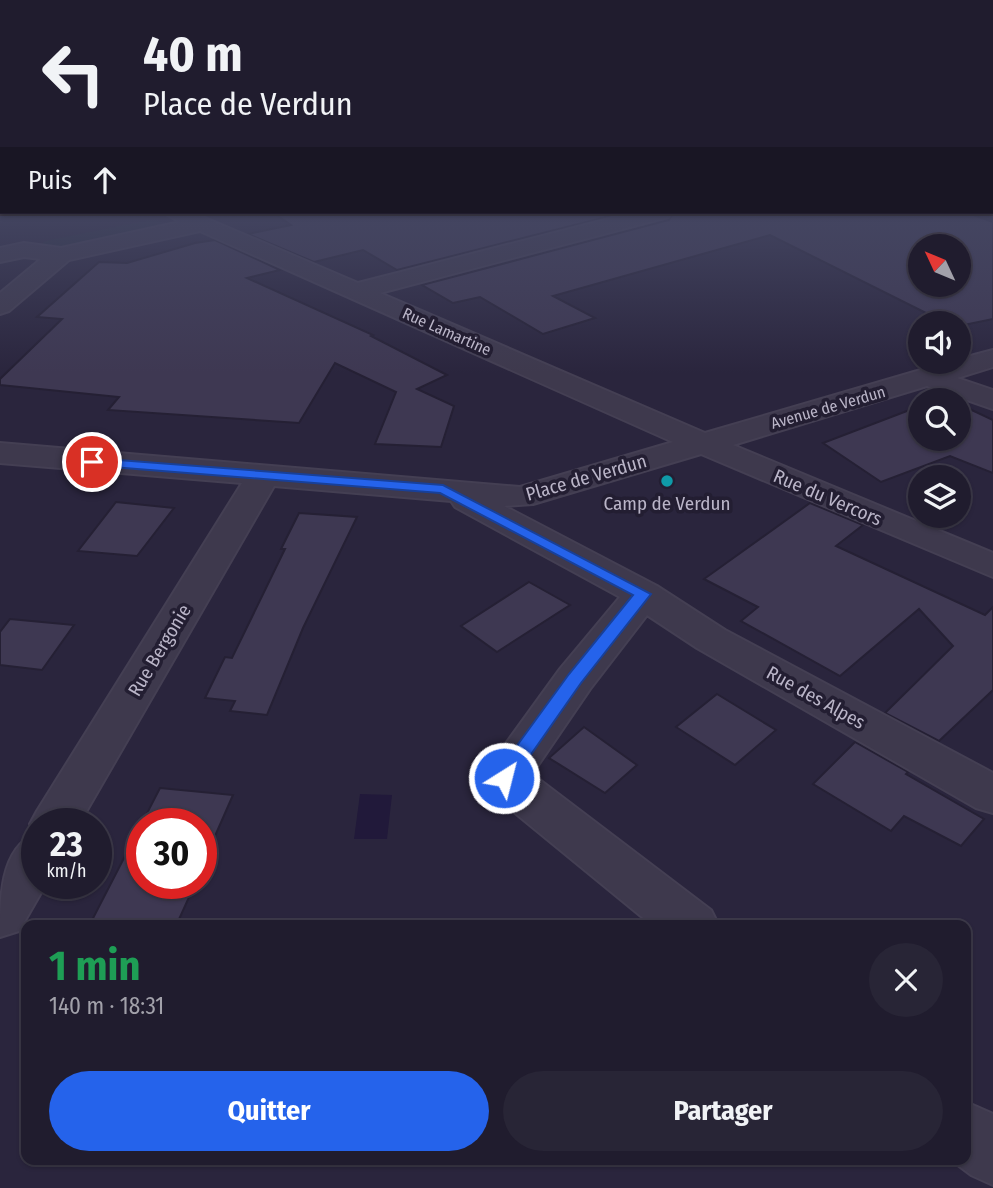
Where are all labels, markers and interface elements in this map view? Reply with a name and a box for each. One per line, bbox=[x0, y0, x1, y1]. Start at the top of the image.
text: 40 m bbox=[143, 25, 243, 84]
icon: left bbox=[28, 28, 119, 119]
text: Place de Verdun bbox=[143, 85, 353, 123]
icon: ahead bbox=[86, 161, 124, 199]
text: Puis bbox=[28, 165, 72, 196]
north arrow bbox=[908, 234, 971, 298]
map controls bbox=[908, 234, 971, 528]
street label: Rue Lamartine bbox=[400, 303, 494, 359]
button: sound bbox=[908, 311, 971, 374]
street label: Avenue de Verdun bbox=[769, 382, 888, 433]
button: search bbox=[908, 388, 971, 451]
pin bbox=[62, 432, 122, 492]
icon: arrive bbox=[73, 443, 111, 481]
street label: Place de Verdun bbox=[523, 449, 649, 506]
street label: Rue du Vercors bbox=[770, 464, 886, 531]
button: layers bbox=[908, 465, 971, 528]
marker: Camp de Verdun bbox=[659, 473, 675, 489]
place label: Camp de Verdun bbox=[604, 492, 730, 515]
street label: Rue Bergonie bbox=[123, 600, 196, 700]
street label: Rue des Alpes bbox=[763, 661, 869, 734]
position arrow bbox=[467, 741, 541, 815]
speed limit sign: 30 bbox=[126, 808, 217, 899]
text: 23 bbox=[50, 823, 83, 865]
text: km/h bbox=[46, 860, 87, 882]
text: 1 min bbox=[49, 941, 140, 991]
button: close bbox=[869, 943, 943, 1017]
text: 140 m · 18:31 bbox=[49, 992, 164, 1020]
button: Quitter bbox=[49, 1071, 489, 1151]
button: Partager bbox=[503, 1071, 943, 1151]

